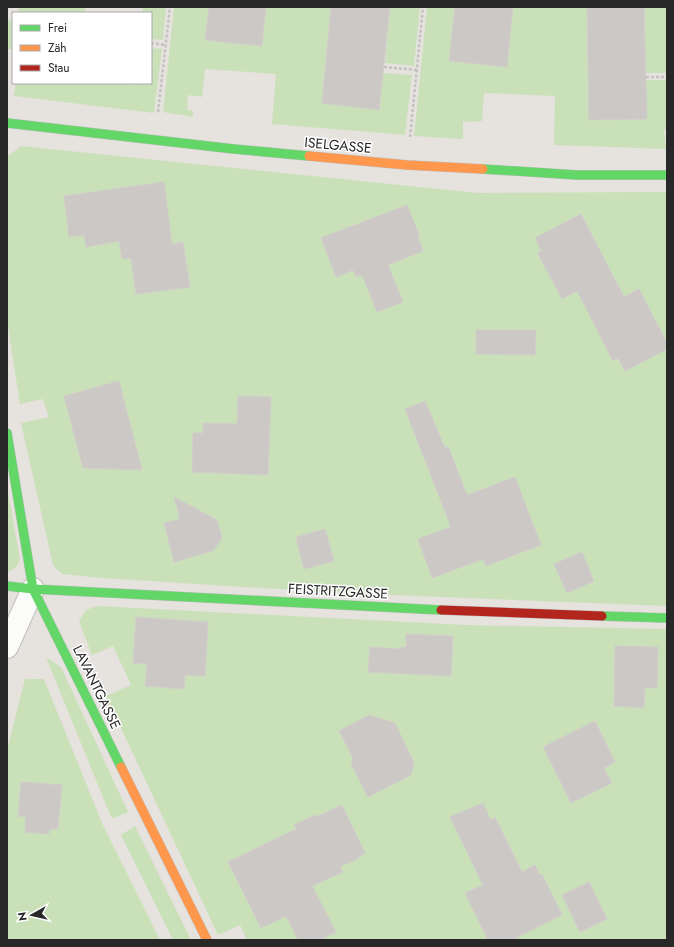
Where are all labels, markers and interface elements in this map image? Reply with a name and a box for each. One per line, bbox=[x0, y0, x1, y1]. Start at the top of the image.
legend bbox=[12, 12, 152, 84]
text: Frei bbox=[48, 19, 67, 37]
text: Zäh bbox=[48, 39, 67, 57]
text: Stau bbox=[48, 59, 70, 77]
street label: ISELGASSE bbox=[304, 132, 372, 158]
street label: FEISTRITZGASSE bbox=[287, 578, 389, 604]
street label: LAVANTGASSE bbox=[68, 642, 126, 732]
north arrow bbox=[12, 895, 52, 935]
text: N bbox=[14, 911, 31, 922]

